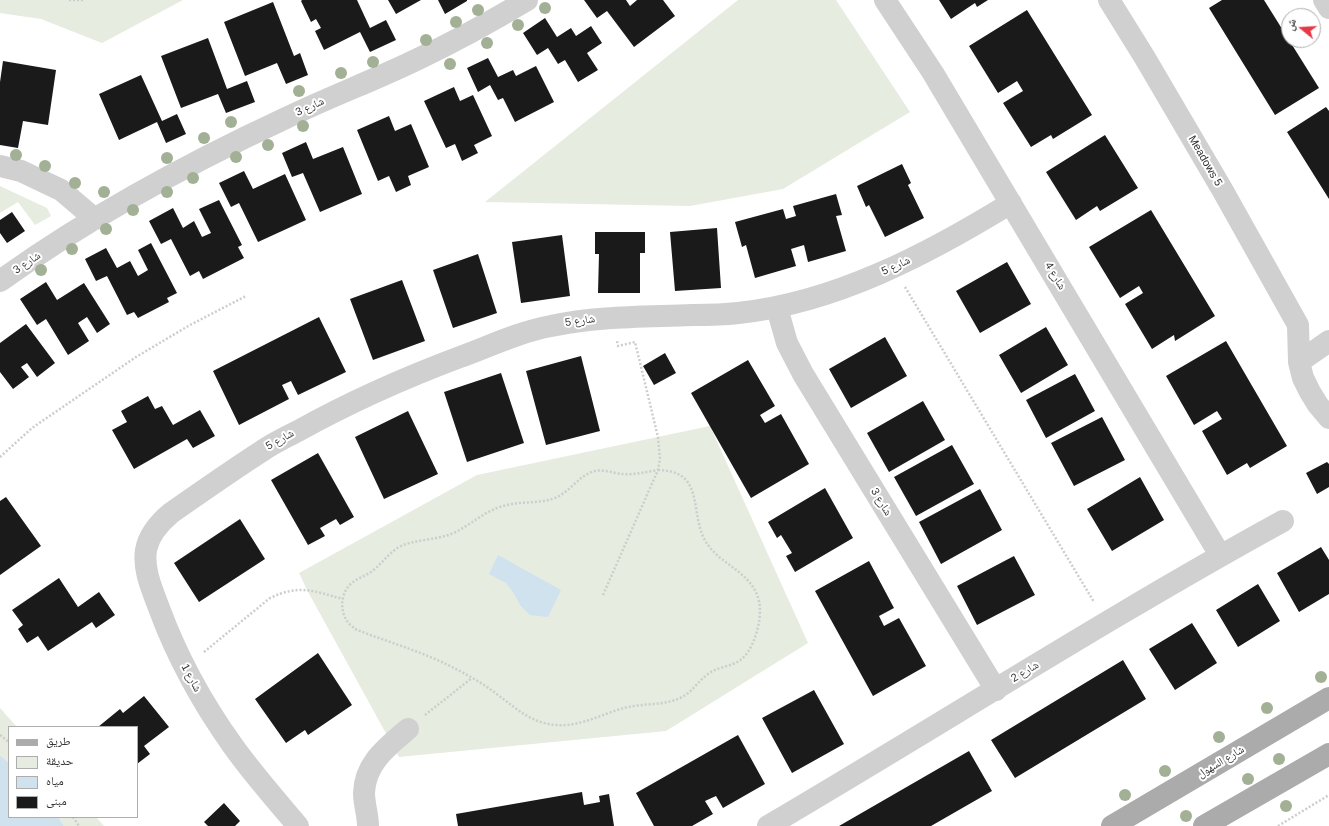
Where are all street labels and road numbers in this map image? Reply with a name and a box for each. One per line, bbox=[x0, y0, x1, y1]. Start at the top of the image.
street label: شارع 3 bbox=[294, 95, 326, 119]
street label: Meadows 5 bbox=[1185, 133, 1225, 189]
street label: شارع 3 bbox=[11, 249, 43, 277]
street label: شارع 5 bbox=[880, 254, 912, 278]
street label: شارع 4 bbox=[1042, 260, 1068, 292]
street label: شارع 5 bbox=[564, 312, 596, 330]
street label: شارع 5 bbox=[264, 427, 296, 453]
street label: شارع 3 bbox=[868, 486, 894, 518]
street label: شارع 2 bbox=[1009, 659, 1041, 685]
street label: شارع 1 bbox=[178, 662, 204, 694]
street label: شارع السهول bbox=[1195, 743, 1247, 781]

